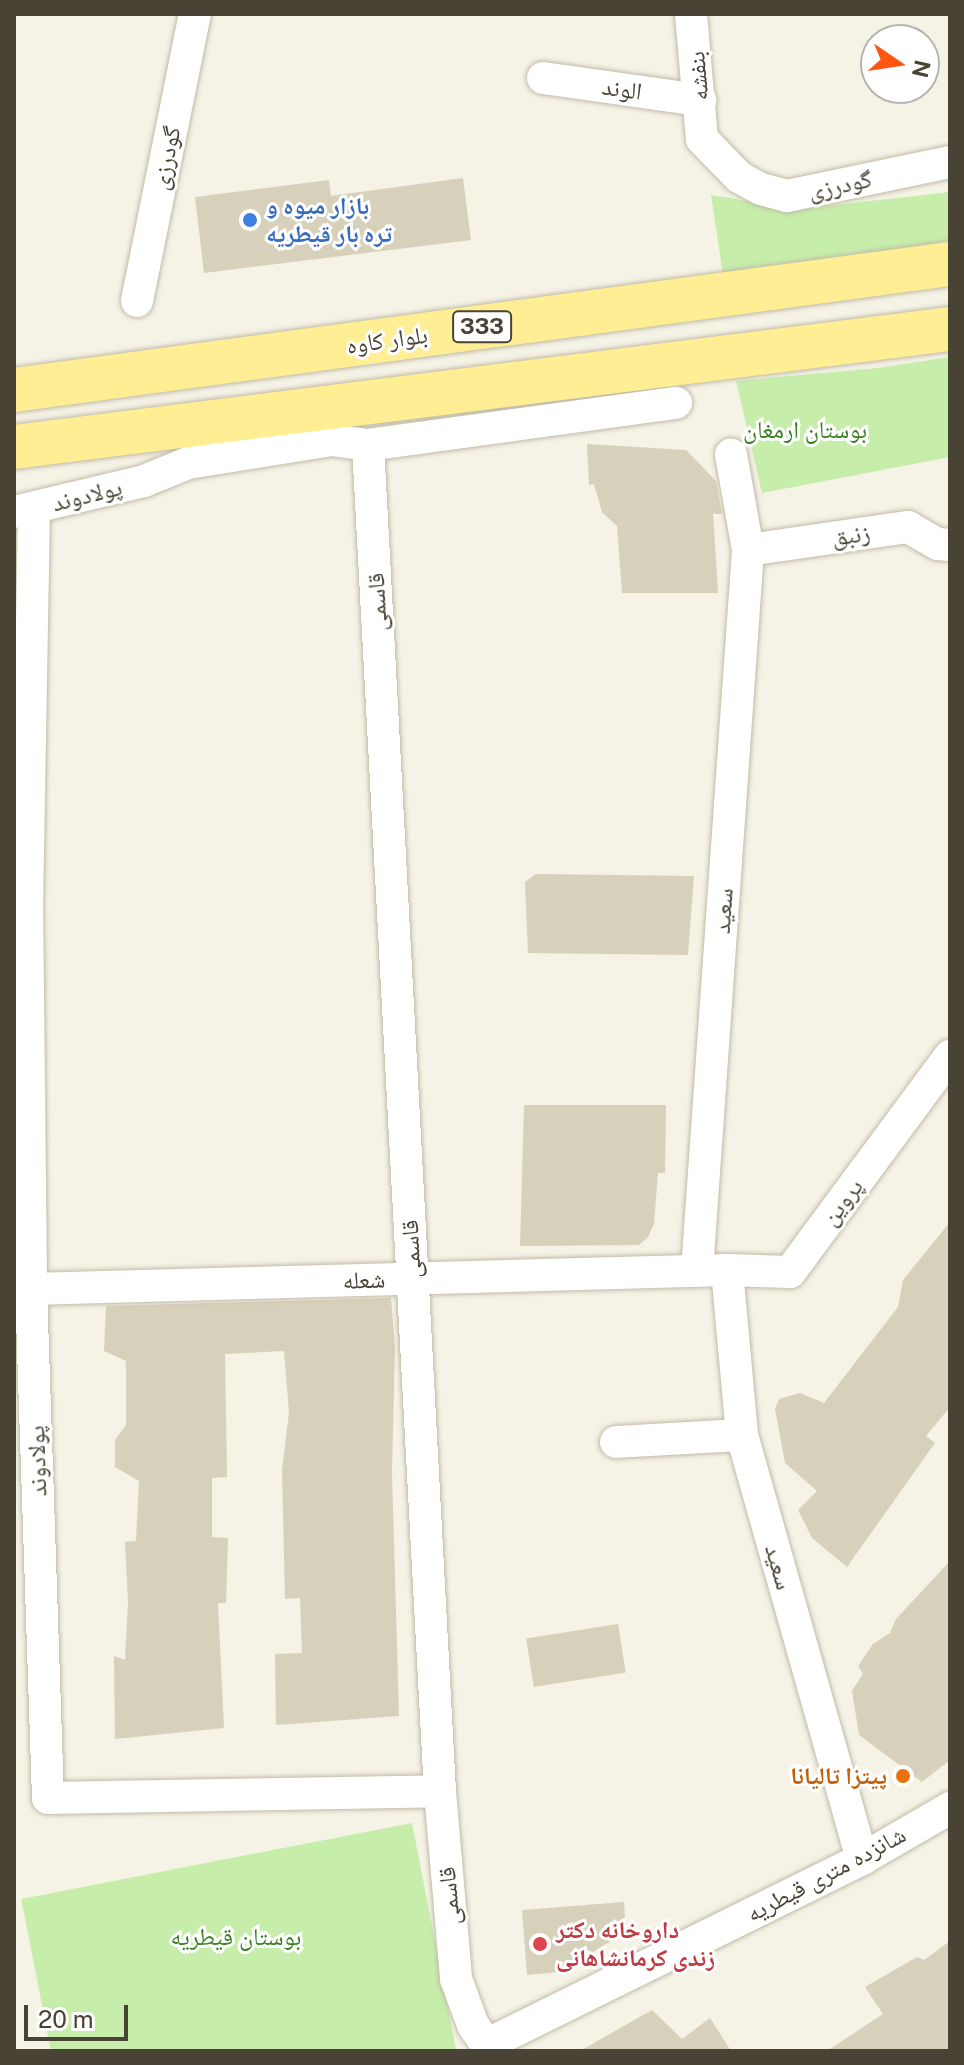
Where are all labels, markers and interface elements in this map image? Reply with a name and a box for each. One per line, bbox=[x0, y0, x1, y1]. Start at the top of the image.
north arrow bbox=[860, 24, 940, 104]
street label: بنفشه bbox=[681, 50, 715, 102]
text: N bbox=[907, 58, 936, 80]
street label: الوند bbox=[600, 72, 644, 106]
street label: گودرزی bbox=[145, 123, 187, 193]
street label: گودرزی bbox=[805, 164, 875, 206]
place label: بازار میوه و تره بار قیطریه bbox=[266, 192, 392, 248]
marker: بازار میوه و تره بار قیطریه bbox=[241, 211, 259, 229]
road number: 333 bbox=[452, 309, 512, 345]
street label: بلوار کاوه bbox=[345, 320, 429, 360]
park label: بوستان ارمغان bbox=[743, 416, 867, 444]
street label: پولادوند bbox=[49, 472, 125, 518]
street label: زنبق bbox=[830, 518, 872, 552]
street label: قاسمی bbox=[361, 572, 393, 632]
street label: سعید bbox=[707, 887, 739, 935]
street label: پروین bbox=[815, 1173, 869, 1231]
street label: قاسمی bbox=[395, 1219, 427, 1279]
street label: شعله bbox=[342, 1265, 386, 1295]
street label: پولادوند bbox=[21, 1425, 53, 1497]
street label: سعید bbox=[759, 1541, 799, 1593]
place label: پیتزا تالیانا bbox=[790, 1762, 887, 1790]
marker: پیتزا تالیانا bbox=[894, 1767, 912, 1785]
street label: شانزده متری قیطریه bbox=[741, 1820, 911, 1928]
street label: قاسمی bbox=[432, 1866, 466, 1926]
place label: داروخانه دکتر زندی کرمانشاهانی bbox=[556, 1916, 715, 1972]
park label: بوستان قیطریه bbox=[171, 1923, 301, 1951]
marker: داروخانه دکتر زندی کرمانشاهانی bbox=[531, 1935, 549, 1953]
scale bar bbox=[28, 1989, 132, 2039]
text: 20 m bbox=[38, 2005, 94, 2033]

